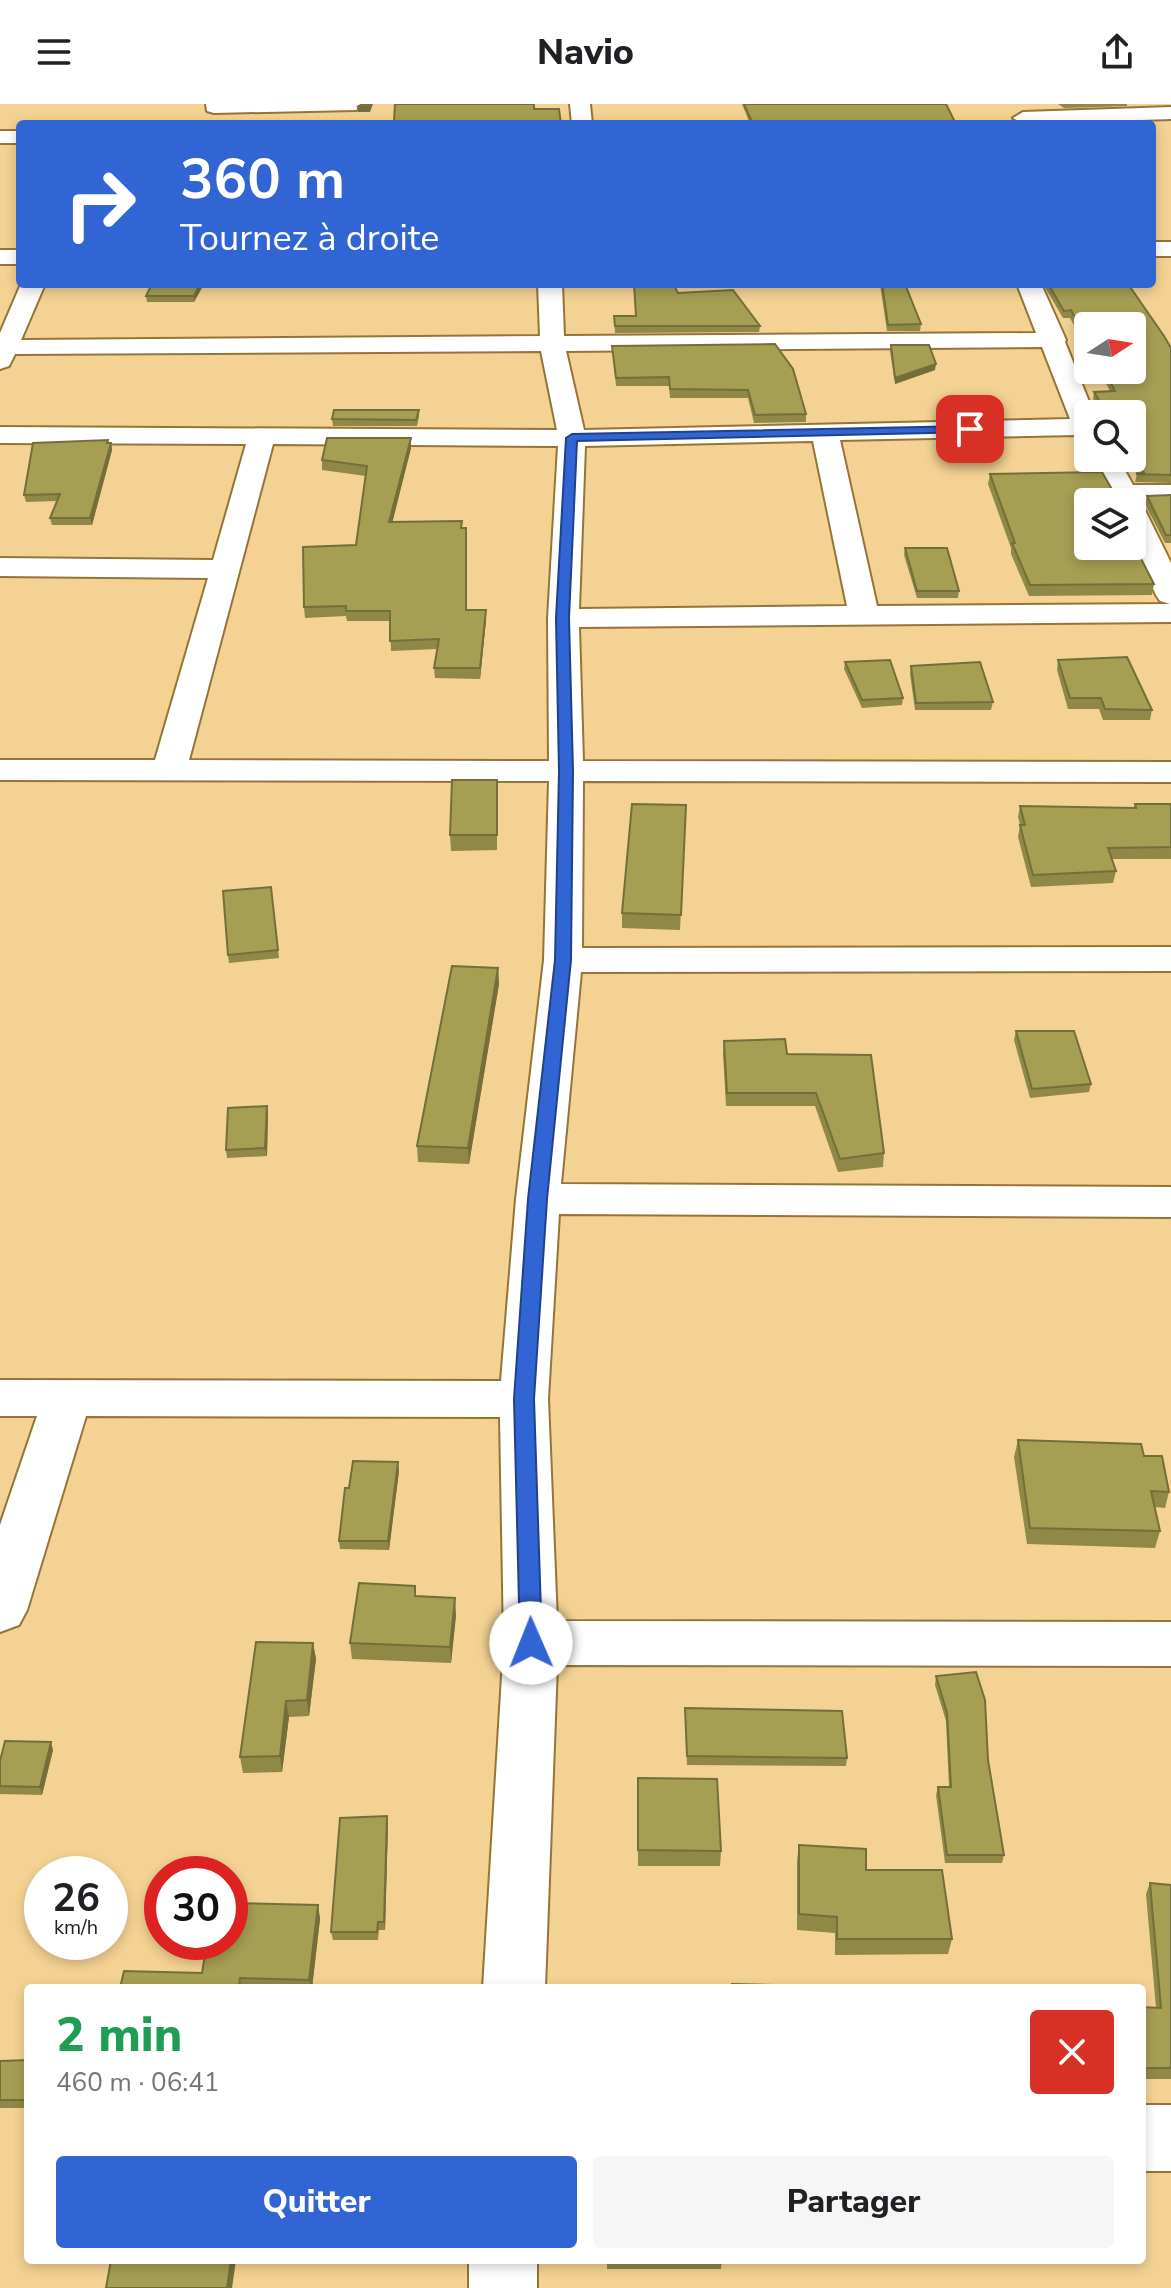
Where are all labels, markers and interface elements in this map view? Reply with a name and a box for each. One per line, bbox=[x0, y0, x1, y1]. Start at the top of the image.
text: Navio bbox=[537, 28, 634, 77]
icon: menu bbox=[32, 30, 76, 74]
icon: share bbox=[1095, 30, 1139, 74]
text: 360 m bbox=[180, 141, 345, 218]
icon: right bbox=[48, 152, 152, 256]
text: Tournez à droite bbox=[180, 214, 439, 263]
north arrow bbox=[1074, 312, 1146, 384]
map controls bbox=[1074, 312, 1146, 560]
pin bbox=[936, 395, 1004, 463]
button: search bbox=[1074, 400, 1146, 472]
icon: arrive bbox=[948, 407, 992, 451]
button: layers bbox=[1074, 488, 1146, 560]
position arrow bbox=[489, 1601, 573, 1685]
speed limit sign: 30 bbox=[144, 1856, 248, 1960]
text: 26 bbox=[52, 1871, 100, 1925]
text: km/h bbox=[54, 1914, 98, 1941]
text: 2 min bbox=[56, 2002, 182, 2068]
button: close bbox=[1030, 2010, 1114, 2094]
text: 460 m · 06:41 bbox=[56, 2065, 219, 2100]
button: Quitter bbox=[56, 2156, 577, 2248]
button: Partager bbox=[593, 2156, 1114, 2248]

